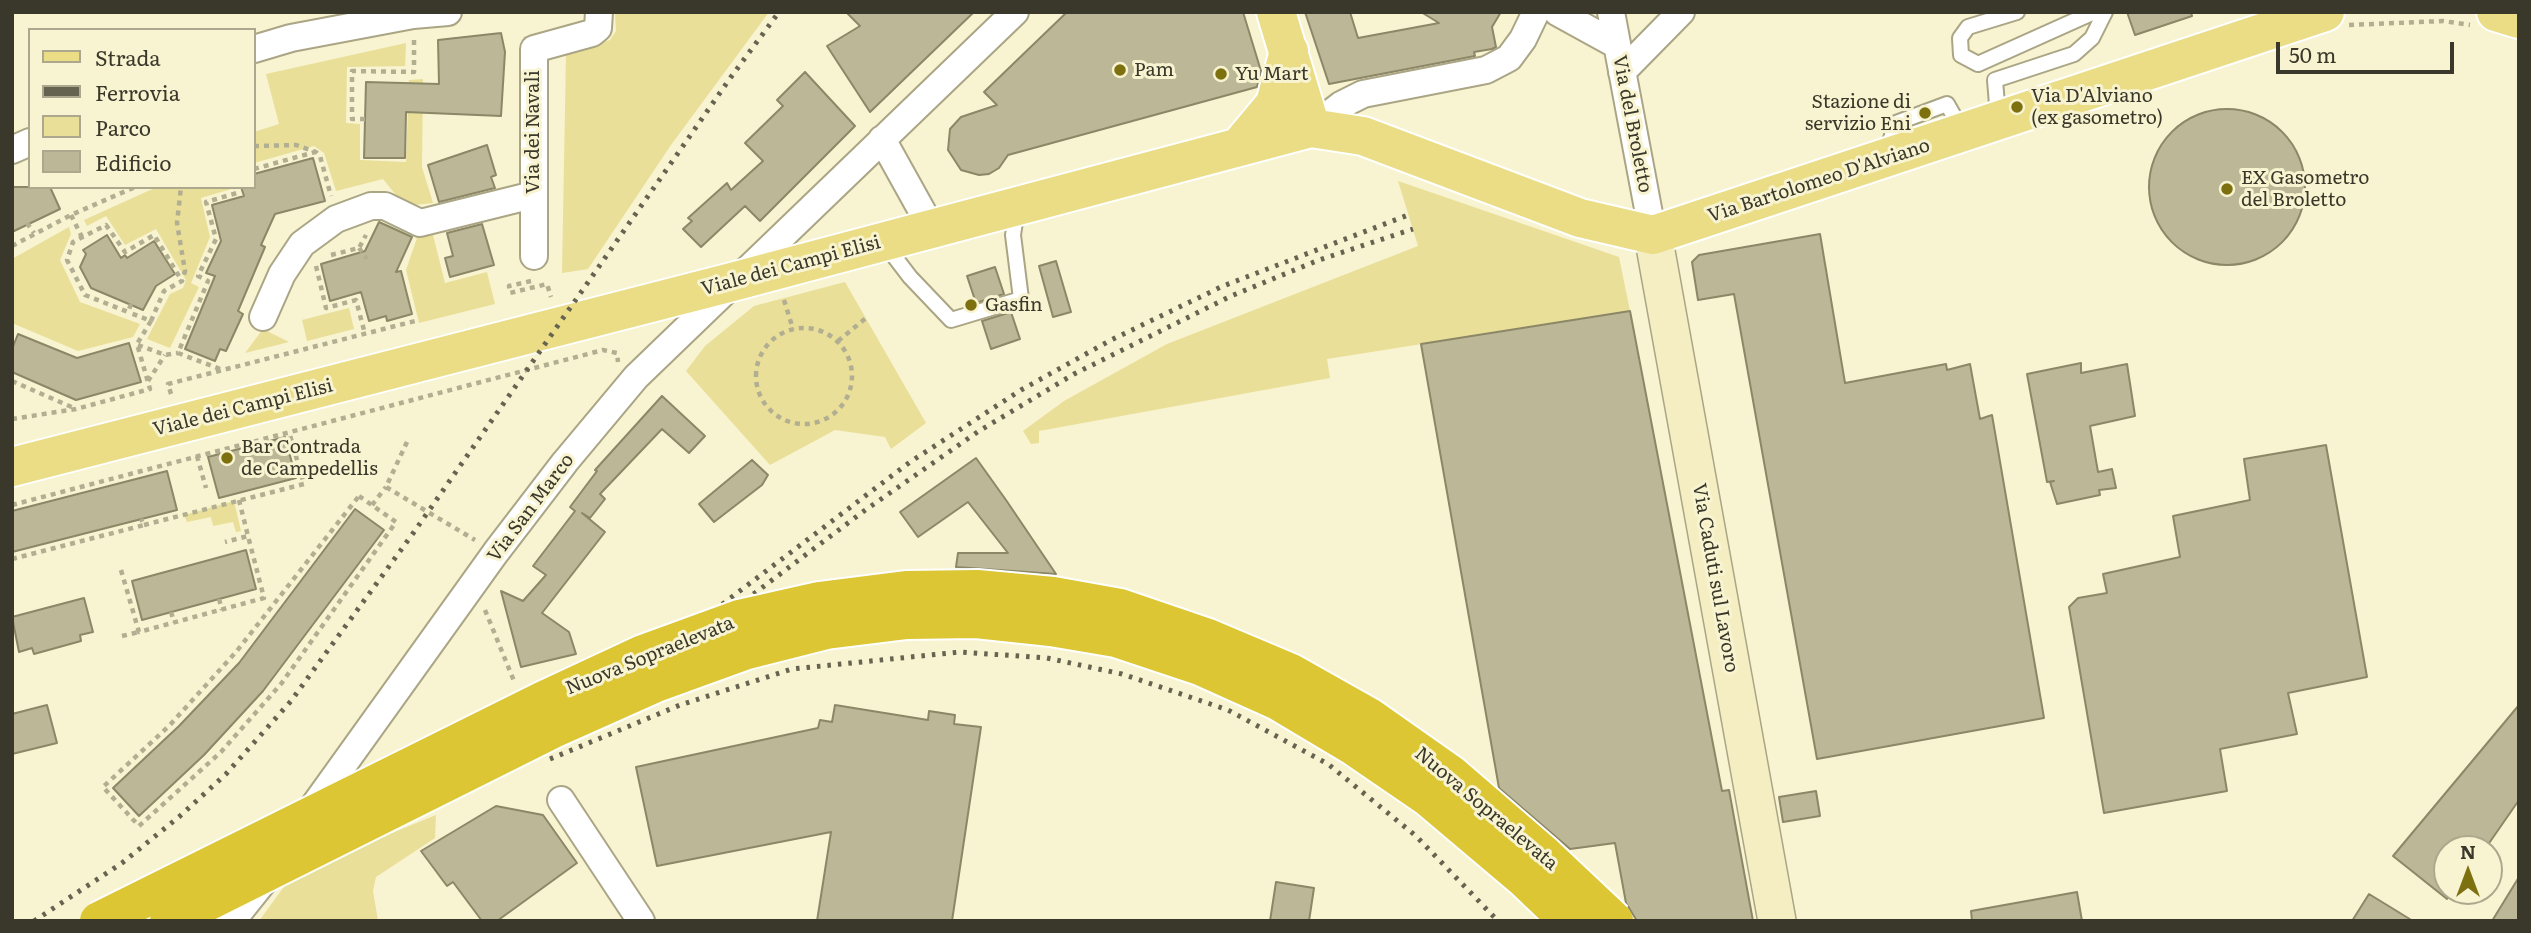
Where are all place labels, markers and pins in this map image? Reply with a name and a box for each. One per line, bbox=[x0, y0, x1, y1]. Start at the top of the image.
place label: Pam bbox=[1134, 59, 1174, 81]
marker: Pam bbox=[1112, 62, 1128, 78]
place label: Yu Mart bbox=[1235, 63, 1308, 85]
marker: Yu Mart bbox=[1213, 66, 1229, 82]
place label: Via D'Alviano (ex gasometro) bbox=[2031, 85, 2163, 129]
place label: Stazione di servizio Eni bbox=[1805, 91, 1911, 135]
marker: Via D'Alviano (ex gasometro) bbox=[2009, 99, 2025, 115]
marker: Stazione di servizio Eni bbox=[1917, 105, 1933, 121]
place label: EX Gasometro del Broletto bbox=[2241, 167, 2369, 211]
marker: EX Gasometro del Broletto bbox=[2219, 181, 2235, 197]
place label: Gasfin bbox=[985, 294, 1042, 316]
marker: Gasfin bbox=[963, 297, 979, 313]
place label: Bar Contrada de Campedellis bbox=[241, 436, 378, 480]
marker: Bar Contrada de Campedellis bbox=[219, 450, 235, 466]

